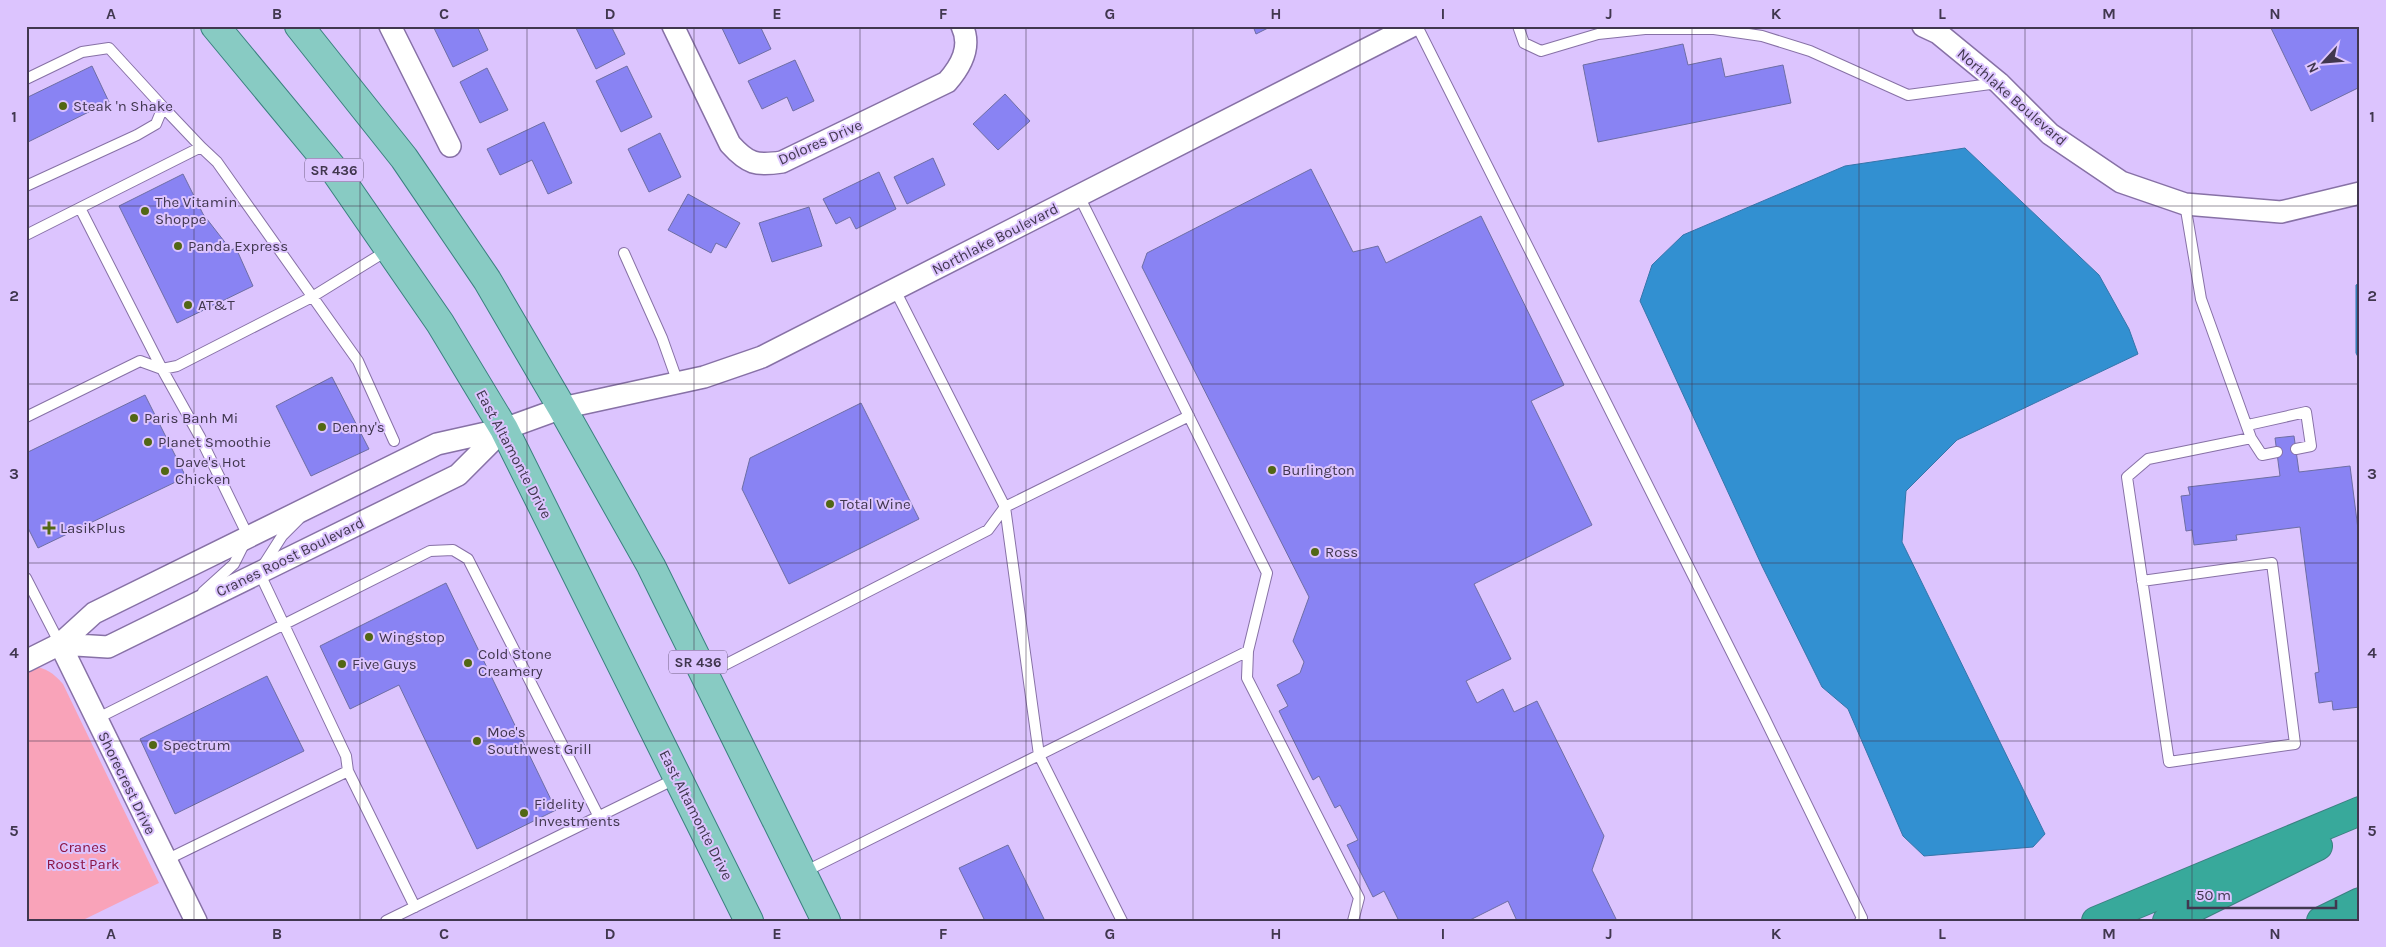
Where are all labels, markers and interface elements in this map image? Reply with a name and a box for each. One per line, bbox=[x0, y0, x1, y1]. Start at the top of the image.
text: A bbox=[106, 4, 116, 23]
text: B bbox=[272, 4, 282, 23]
text: C bbox=[439, 4, 449, 23]
text: D bbox=[605, 4, 616, 23]
text: E bbox=[772, 4, 782, 23]
text: F bbox=[939, 4, 948, 23]
text: G bbox=[1105, 4, 1115, 23]
text: H bbox=[1270, 4, 1282, 23]
text: I bbox=[1441, 4, 1445, 23]
text: J bbox=[1605, 4, 1613, 23]
text: K bbox=[1771, 4, 1782, 23]
text: L bbox=[1938, 4, 1946, 23]
text: M bbox=[2102, 4, 2116, 23]
text: N bbox=[2269, 4, 2281, 23]
north arrow bbox=[2298, 38, 2348, 88]
street label: Northlake Boulevard bbox=[1954, 44, 2070, 150]
text: N bbox=[2303, 59, 2323, 76]
place label: Steak 'n Shake bbox=[73, 97, 173, 115]
marker: Steak 'n Shake bbox=[57, 100, 69, 112]
text: 1 bbox=[11, 107, 17, 126]
text: 1 bbox=[2369, 107, 2375, 126]
street label: Dolores Drive bbox=[775, 115, 865, 169]
road number: SR 436 bbox=[305, 158, 363, 182]
place label: The Vitamin Shoppe bbox=[155, 193, 237, 228]
street label: Northlake Boulevard bbox=[929, 199, 1061, 279]
marker: The Vitamin Shoppe bbox=[139, 205, 151, 217]
place label: Panda Express bbox=[188, 237, 288, 255]
marker: Panda Express bbox=[172, 240, 184, 252]
text: 2 bbox=[9, 286, 19, 305]
text: 2 bbox=[2367, 286, 2377, 305]
place label: AT&T bbox=[198, 296, 235, 314]
marker: AT&T bbox=[182, 299, 194, 311]
street label: East Altamonte Drive bbox=[472, 386, 556, 522]
place label: Paris Banh Mi bbox=[144, 409, 238, 427]
marker: Paris Banh Mi bbox=[128, 412, 140, 424]
place label: Denny's bbox=[332, 418, 385, 436]
marker: Denny's bbox=[316, 421, 328, 433]
place label: Planet Smoothie bbox=[158, 433, 271, 451]
marker: Planet Smoothie bbox=[142, 436, 154, 448]
place label: Dave's Hot Chicken bbox=[175, 453, 246, 488]
place label: Burlington bbox=[1282, 461, 1355, 479]
text: 3 bbox=[9, 464, 19, 483]
marker: Burlington bbox=[1266, 464, 1278, 476]
text: 3 bbox=[2367, 464, 2377, 483]
marker: Dave's Hot Chicken bbox=[159, 465, 171, 477]
place label: Total Wine bbox=[840, 495, 911, 513]
marker: Total Wine bbox=[824, 498, 836, 510]
street label: Cranes Roost Boulevard bbox=[213, 513, 367, 601]
place label: LasikPlus bbox=[60, 519, 126, 537]
marker: LasikPlus bbox=[42, 521, 56, 535]
place label: Ross bbox=[1325, 543, 1358, 561]
marker: Ross bbox=[1309, 546, 1321, 558]
place label: Wingstop bbox=[379, 628, 445, 646]
marker: Wingstop bbox=[363, 631, 375, 643]
text: 4 bbox=[9, 643, 19, 662]
text: 4 bbox=[2367, 643, 2377, 662]
place label: Cold Stone Creamery bbox=[478, 645, 552, 680]
road number: SR 436 bbox=[669, 650, 727, 674]
place label: Five Guys bbox=[352, 655, 417, 673]
marker: Cold Stone Creamery bbox=[462, 657, 474, 669]
marker: Five Guys bbox=[336, 658, 348, 670]
place label: Moe's Southwest Grill bbox=[487, 723, 592, 758]
street label: Shorecrest Drive bbox=[94, 729, 160, 837]
marker: Moe's Southwest Grill bbox=[471, 735, 483, 747]
place label: Spectrum bbox=[163, 736, 230, 754]
marker: Spectrum bbox=[147, 739, 159, 751]
street label: East Altamonte Drive bbox=[655, 747, 737, 883]
place label: Fidelity Investments bbox=[534, 795, 620, 830]
marker: Fidelity Investments bbox=[518, 807, 530, 819]
text: 5 bbox=[9, 821, 19, 840]
text: 5 bbox=[2367, 821, 2377, 840]
park label: Cranes Roost Park bbox=[46, 838, 120, 873]
scale bar bbox=[2188, 877, 2336, 909]
text: 50 m bbox=[2196, 886, 2231, 904]
text: A bbox=[106, 924, 116, 943]
text: B bbox=[272, 924, 282, 943]
text: C bbox=[439, 924, 449, 943]
text: D bbox=[605, 924, 616, 943]
text: E bbox=[772, 924, 782, 943]
text: F bbox=[939, 924, 948, 943]
text: G bbox=[1105, 924, 1115, 943]
text: H bbox=[1270, 924, 1282, 943]
text: I bbox=[1441, 924, 1445, 943]
text: J bbox=[1605, 924, 1613, 943]
text: K bbox=[1771, 924, 1782, 943]
text: L bbox=[1938, 924, 1946, 943]
text: M bbox=[2102, 924, 2116, 943]
text: N bbox=[2269, 924, 2281, 943]

